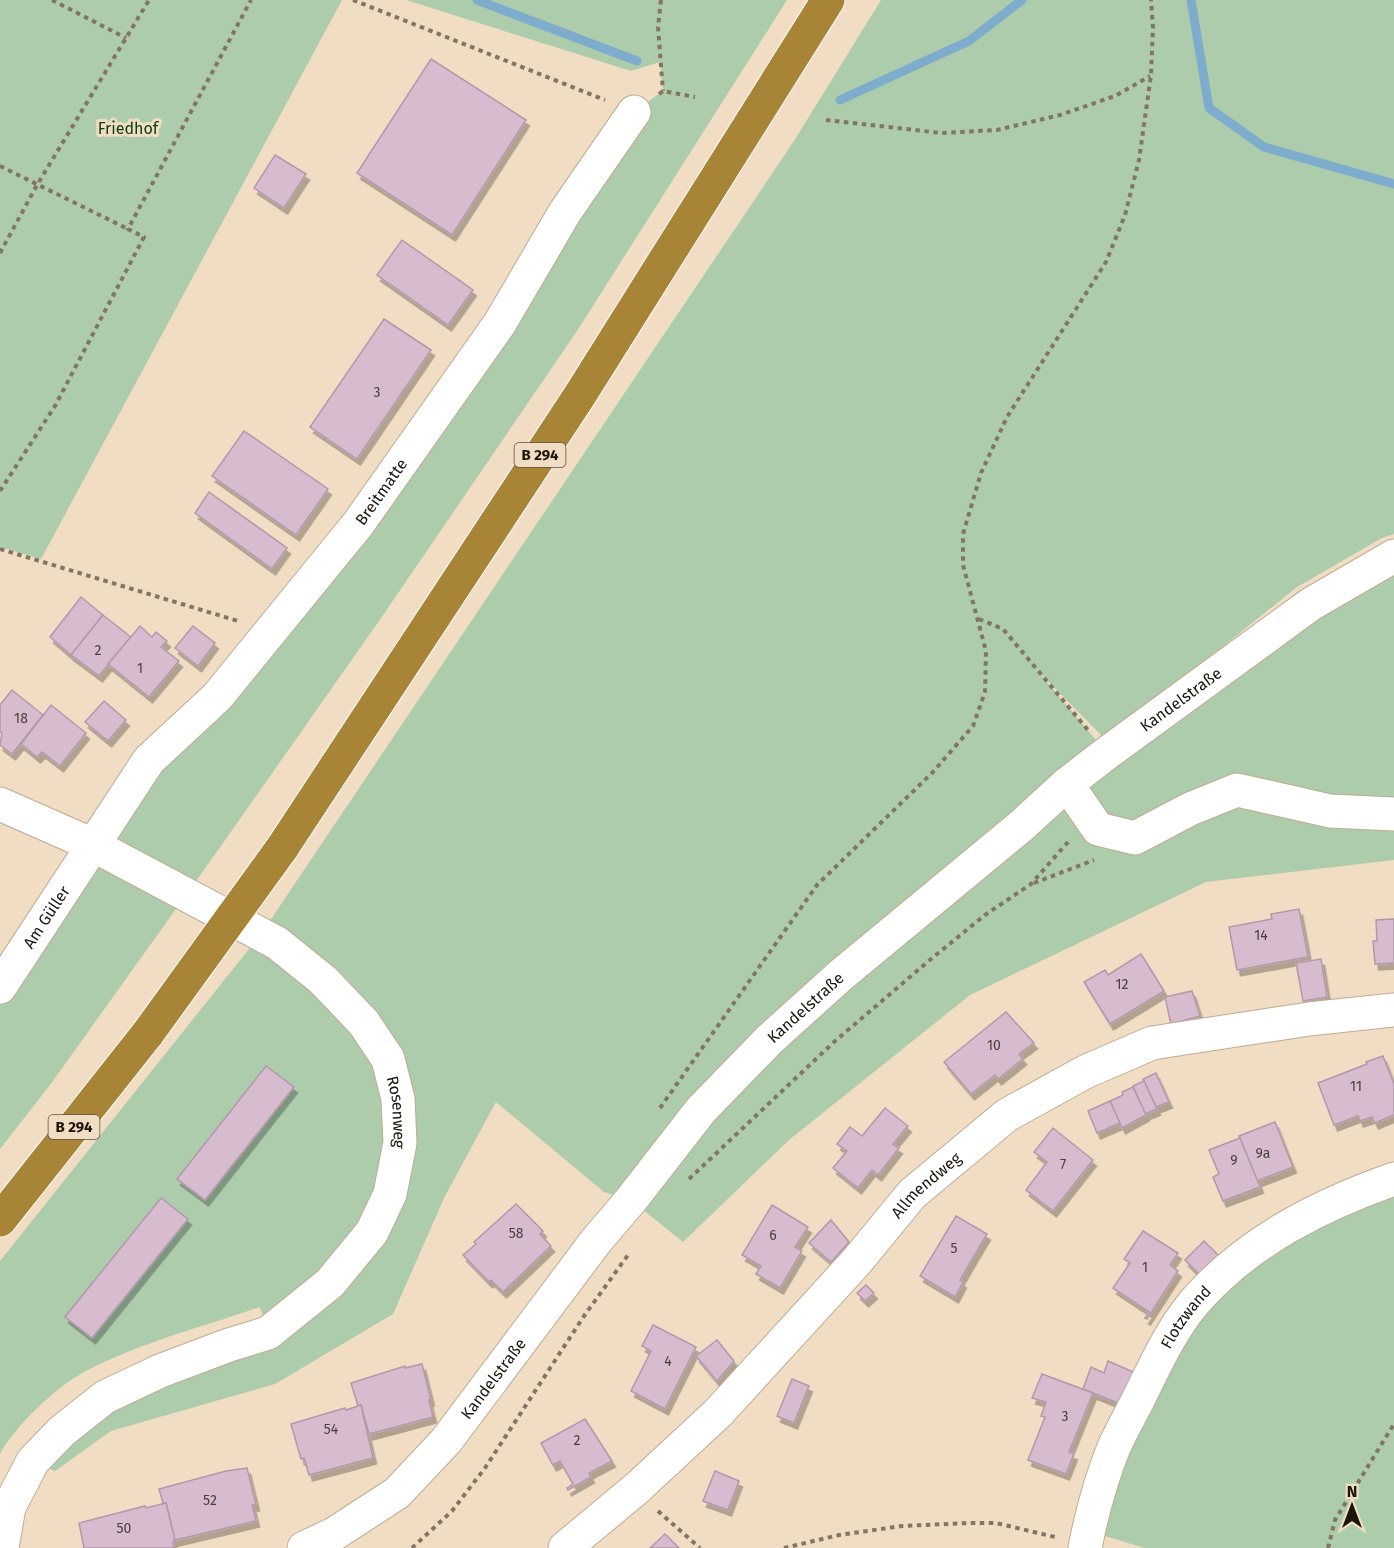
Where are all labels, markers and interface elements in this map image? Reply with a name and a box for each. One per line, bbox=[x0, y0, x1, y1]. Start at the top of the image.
park label: Friedhof bbox=[98, 119, 160, 138]
house number: 3 bbox=[374, 384, 381, 401]
road number: B 294 bbox=[514, 443, 566, 467]
street label: Breitmatte bbox=[351, 455, 411, 529]
house number: 2 bbox=[95, 642, 102, 659]
house number: 1 bbox=[137, 660, 143, 677]
street label: Kandelstraße bbox=[1136, 664, 1225, 736]
house number: 18 bbox=[14, 710, 28, 727]
street label: Am Güller bbox=[19, 882, 74, 952]
house number: 14 bbox=[1254, 927, 1268, 944]
street label: Kandelstraße bbox=[763, 968, 848, 1047]
house number: 12 bbox=[1116, 976, 1129, 993]
house number: 10 bbox=[987, 1037, 1001, 1054]
street label: Rosenweg bbox=[383, 1074, 409, 1151]
house number: 11 bbox=[1350, 1078, 1362, 1095]
road number: B 294 bbox=[48, 1115, 100, 1139]
house number: 9a bbox=[1256, 1145, 1270, 1162]
street label: Allmendweg bbox=[887, 1148, 965, 1222]
house number: 9 bbox=[1230, 1152, 1238, 1169]
house number: 7 bbox=[1060, 1156, 1066, 1173]
house number: 58 bbox=[509, 1225, 524, 1242]
house number: 6 bbox=[769, 1227, 777, 1244]
house number: 5 bbox=[950, 1240, 958, 1257]
house number: 1 bbox=[1142, 1259, 1148, 1276]
street label: Flotzwand bbox=[1157, 1282, 1215, 1352]
street label: Kandelstraße bbox=[457, 1334, 530, 1423]
house number: 4 bbox=[664, 1353, 672, 1370]
house number: 3 bbox=[1062, 1408, 1069, 1425]
house number: 54 bbox=[324, 1421, 339, 1438]
house number: 2 bbox=[574, 1432, 581, 1449]
north arrow bbox=[1322, 1476, 1382, 1536]
text: N bbox=[1347, 1482, 1357, 1501]
house number: 52 bbox=[203, 1492, 217, 1509]
house number: 50 bbox=[117, 1520, 132, 1537]

